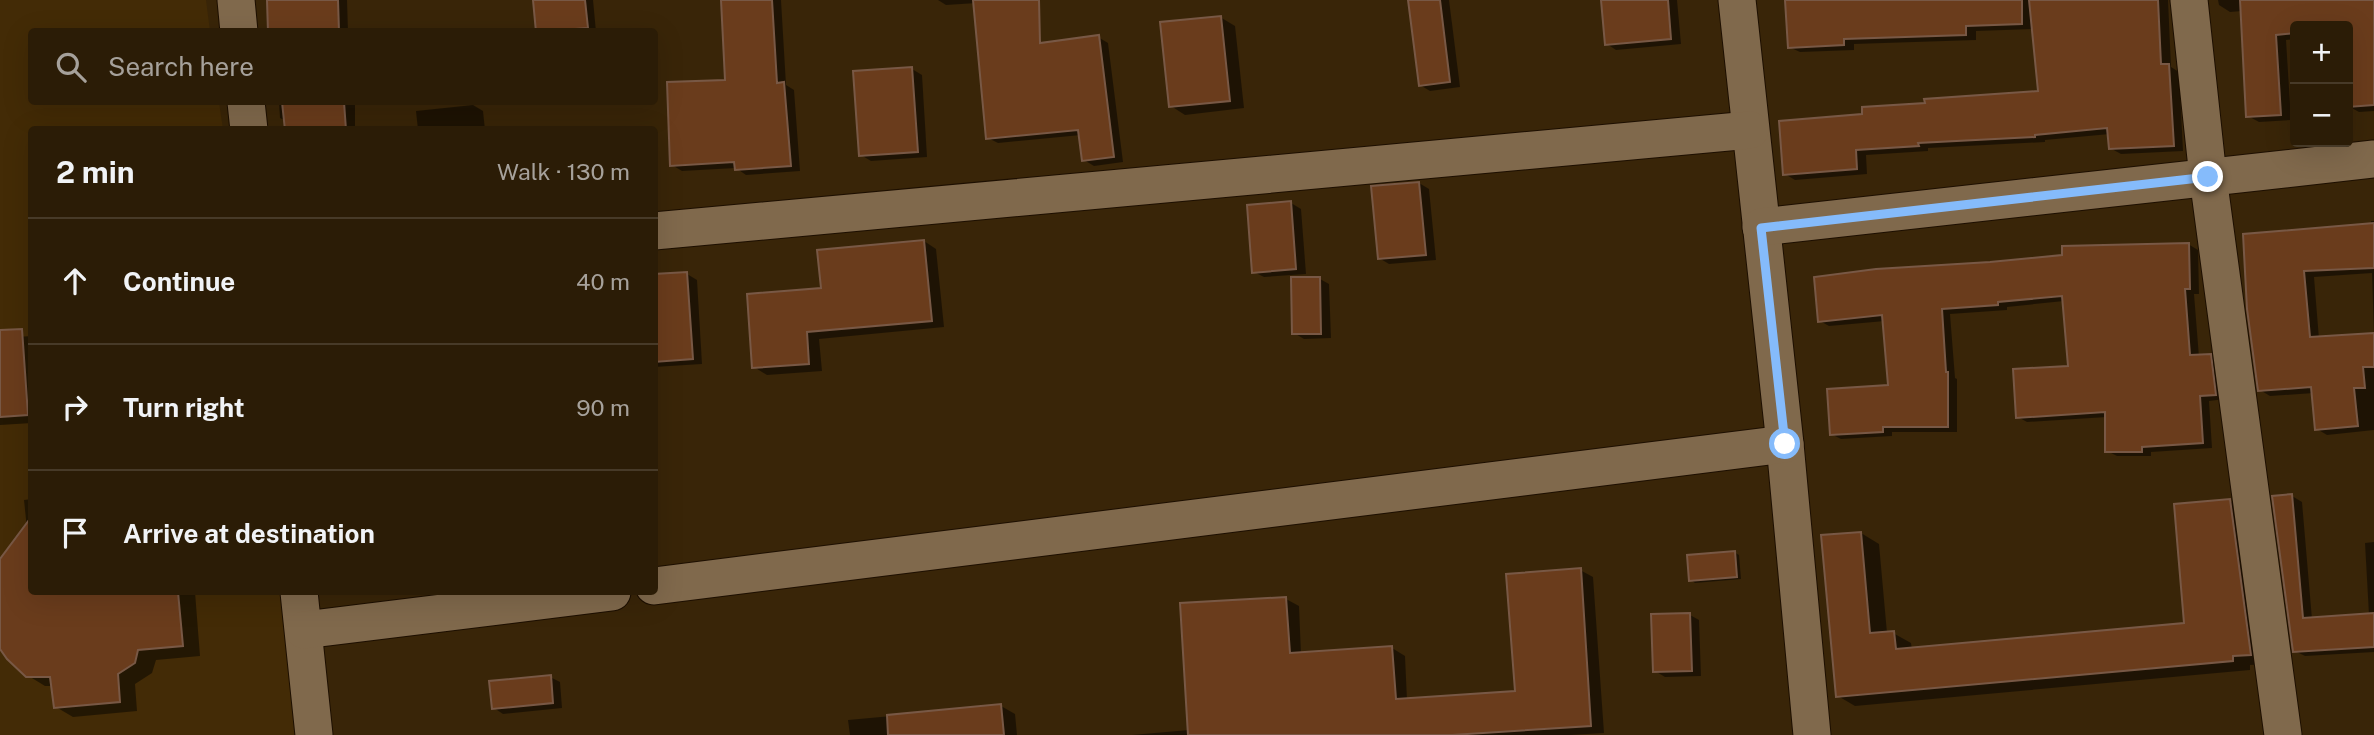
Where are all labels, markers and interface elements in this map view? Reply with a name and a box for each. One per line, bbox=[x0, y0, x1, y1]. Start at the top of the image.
map controls bbox=[2290, 21, 2353, 147]
button: + bbox=[2290, 21, 2353, 84]
search box bbox=[28, 28, 658, 105]
icon: search bbox=[52, 48, 90, 86]
text: Search here bbox=[108, 51, 254, 82]
button: − bbox=[2290, 84, 2353, 147]
text: 2 min bbox=[56, 154, 135, 190]
text: Walk · 130 m bbox=[497, 158, 630, 185]
route end bbox=[2192, 161, 2223, 192]
icon: ahead bbox=[56, 262, 94, 300]
text: Continue bbox=[123, 266, 235, 297]
text: 40 m bbox=[576, 268, 630, 295]
icon: right bbox=[56, 388, 94, 426]
text: Turn right bbox=[123, 392, 245, 423]
text: 90 m bbox=[576, 394, 630, 421]
route start bbox=[1769, 428, 1800, 459]
icon: arrive bbox=[56, 514, 94, 552]
text: Arrive at destination bbox=[123, 518, 375, 549]

